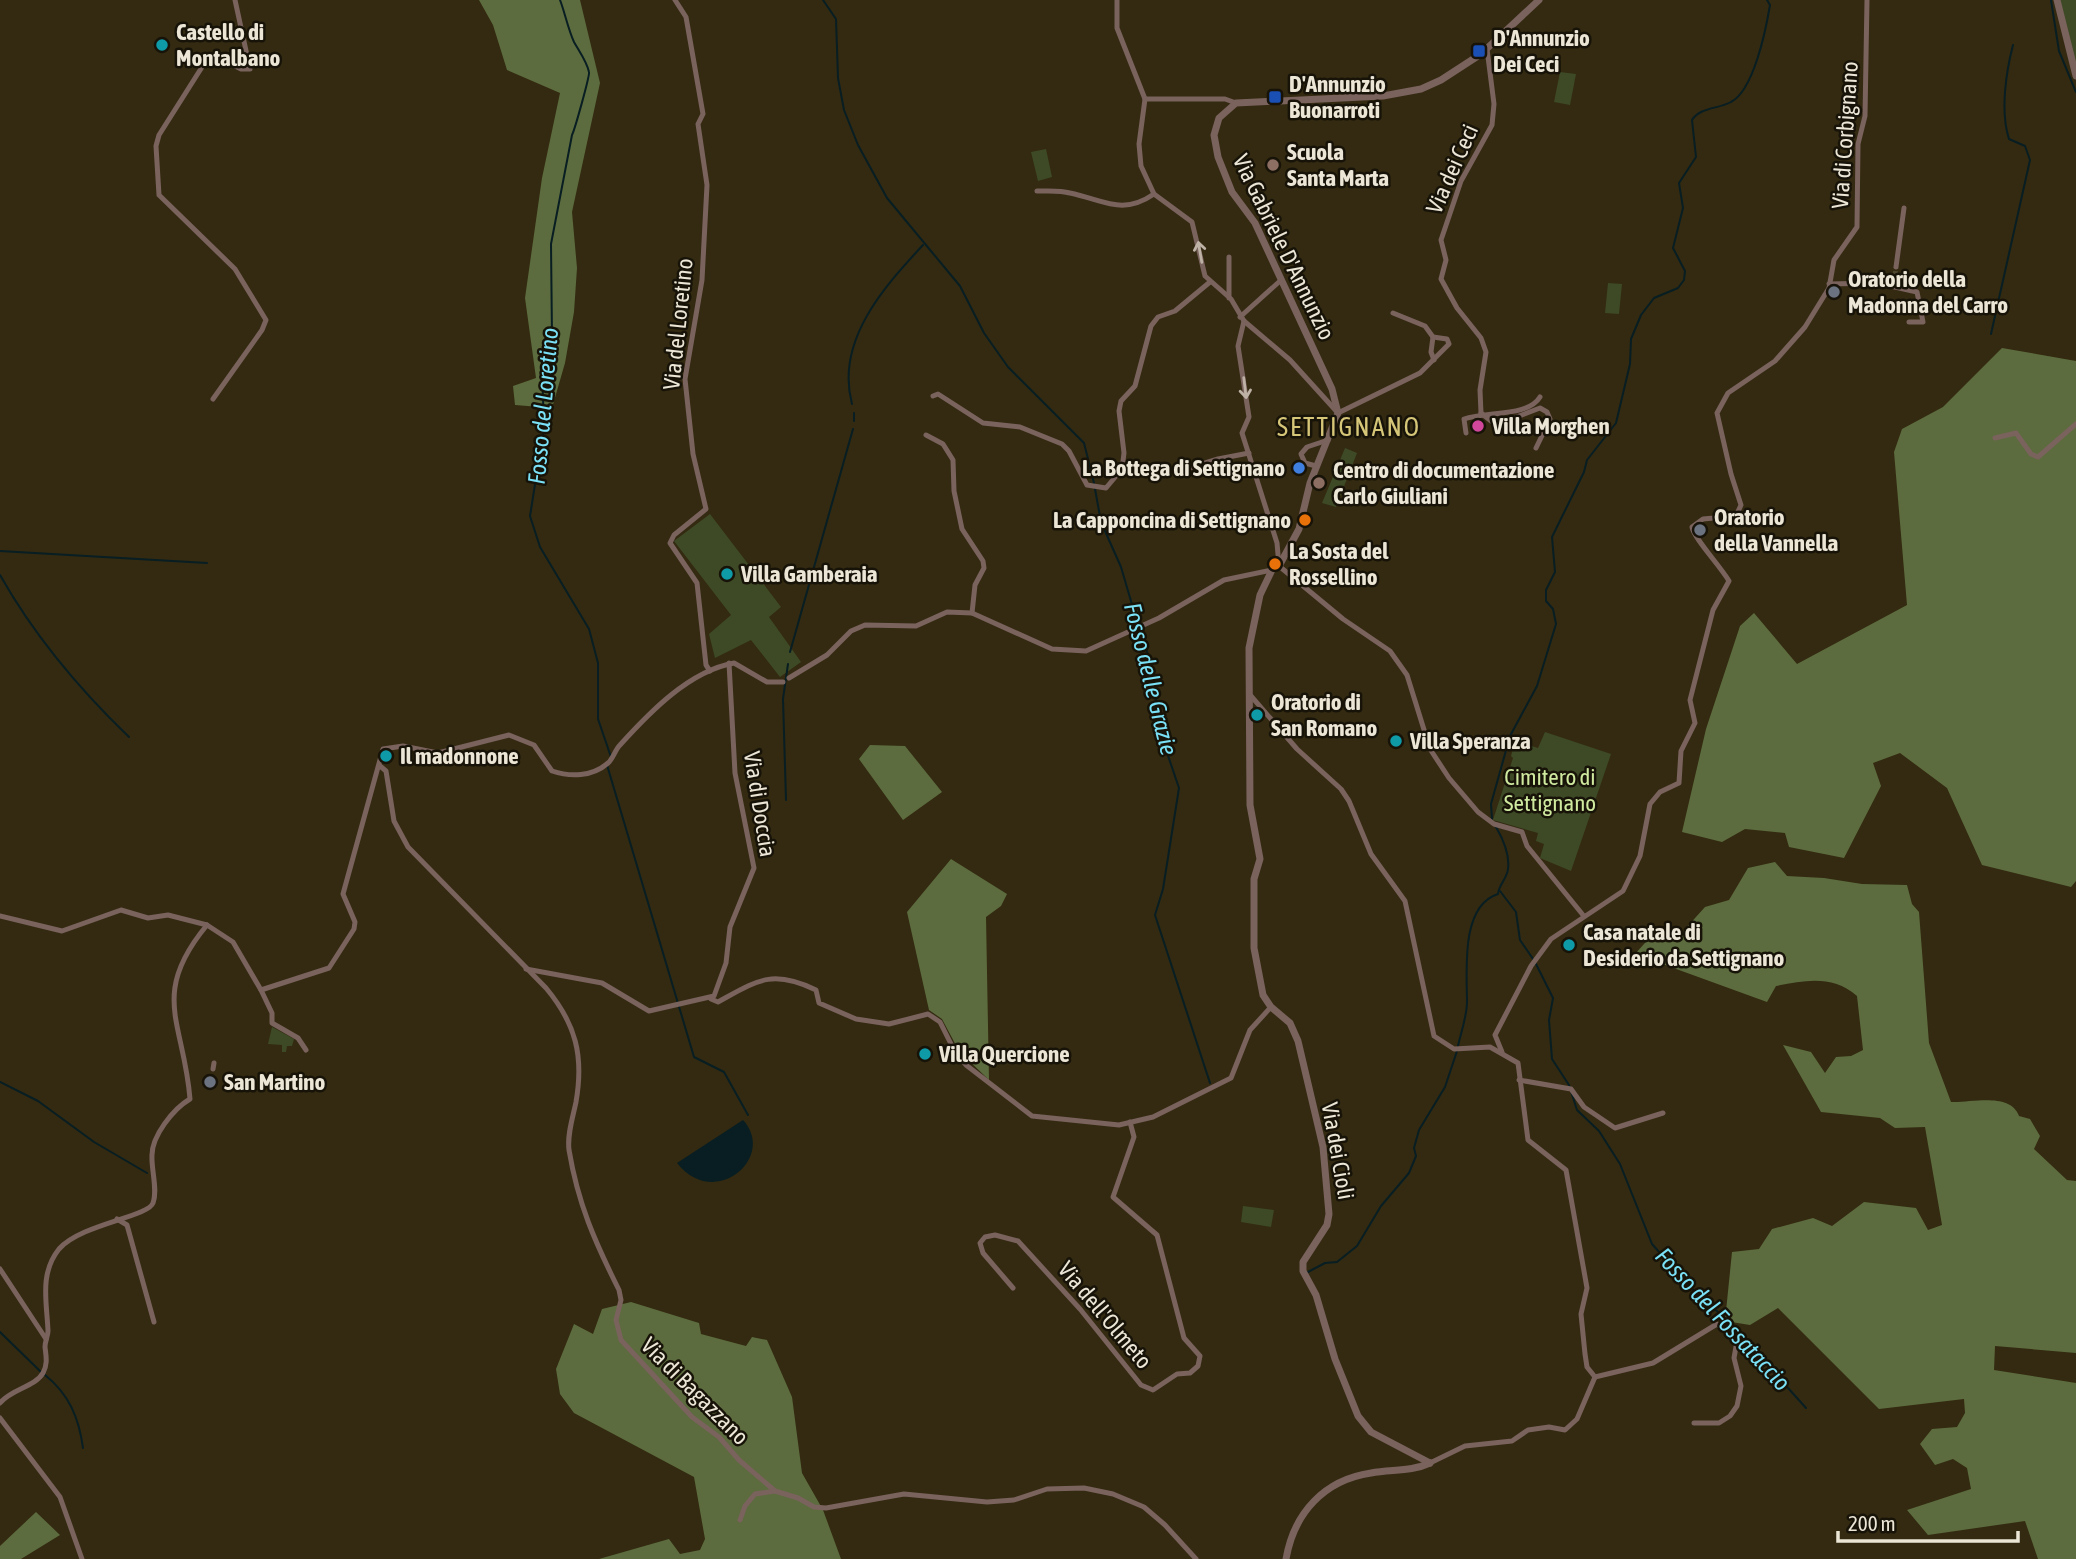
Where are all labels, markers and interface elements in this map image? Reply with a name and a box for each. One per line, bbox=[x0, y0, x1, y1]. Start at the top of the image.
place label: Castello di Montalbano bbox=[176, 19, 281, 71]
place label: D'Annunzio Dei Ceci bbox=[1493, 25, 1590, 77]
marker: Castello di Montalbano bbox=[154, 37, 170, 53]
marker: D'Annunzio Dei Ceci bbox=[1471, 43, 1487, 59]
street label: Via di Corbignano bbox=[1827, 60, 1863, 210]
place label: D'Annunzio Buonarroti bbox=[1289, 71, 1386, 123]
marker: D'Annunzio Buonarroti bbox=[1267, 89, 1283, 105]
street label: Via dei Ceci bbox=[1421, 120, 1483, 218]
place label: Scuola Santa Marta bbox=[1287, 139, 1389, 191]
street label: Via Gabriele D'Annunzio bbox=[1228, 150, 1340, 344]
marker: Scuola Santa Marta bbox=[1265, 157, 1281, 173]
one-way arrow bbox=[1193, 241, 1206, 264]
street label: Via del Loretino bbox=[658, 257, 698, 391]
place label: Oratorio della Madonna del Carro bbox=[1848, 266, 2008, 318]
marker: Oratorio della Madonna del Carro bbox=[1826, 284, 1842, 300]
water label: Fosso del Loretino bbox=[523, 327, 563, 485]
one-way arrow bbox=[1239, 376, 1252, 399]
district label: SETTIGNANO bbox=[1277, 412, 1421, 442]
place label: Villa Morghen bbox=[1491, 413, 1610, 439]
marker: Villa Morghen bbox=[1470, 418, 1486, 434]
place label: La Bottega di Settignano bbox=[1082, 455, 1285, 481]
place label: Centro di documentazione Carlo Giuliani bbox=[1333, 457, 1554, 509]
marker: La Bottega di Settignano bbox=[1291, 460, 1307, 476]
marker: Centro di documentazione Carlo Giuliani bbox=[1311, 475, 1327, 491]
place label: Oratorio della Vannella bbox=[1714, 504, 1839, 556]
place label: La Capponcina di Settignano bbox=[1053, 507, 1291, 533]
marker: La Capponcina di Settignano bbox=[1297, 512, 1313, 528]
marker: Oratorio della Vannella bbox=[1692, 522, 1708, 538]
place label: La Sosta del Rossellino bbox=[1289, 538, 1389, 590]
marker: La Sosta del Rossellino bbox=[1267, 556, 1283, 572]
place label: Villa Gamberaia bbox=[740, 561, 878, 587]
marker: Villa Gamberaia bbox=[719, 566, 735, 582]
water label: Fosso delle Grazie bbox=[1119, 600, 1183, 758]
place label: Oratorio di San Romano bbox=[1271, 689, 1377, 741]
marker: Oratorio di San Romano bbox=[1249, 707, 1265, 723]
place label: Villa Speranza bbox=[1409, 728, 1531, 754]
marker: Villa Speranza bbox=[1388, 733, 1404, 749]
place label: Il madonnone bbox=[400, 743, 519, 769]
marker: Il madonnone bbox=[378, 748, 394, 764]
street label: Via di Doccia bbox=[739, 749, 781, 859]
park label: Cimitero di Settignano bbox=[1504, 764, 1596, 816]
place label: Casa natale di Desiderio da Settignano bbox=[1583, 919, 1784, 971]
marker: Casa natale di Desiderio da Settignano bbox=[1561, 937, 1577, 953]
place label: Villa Quercione bbox=[938, 1041, 1070, 1067]
marker: Villa Quercione bbox=[917, 1046, 933, 1062]
place label: San Martino bbox=[224, 1069, 325, 1095]
marker: San Martino bbox=[202, 1074, 218, 1090]
street label: Via dei Cioli bbox=[1317, 1100, 1359, 1202]
water label: Fosso del Fossataccio bbox=[1650, 1242, 1796, 1396]
street label: Via dell'Olmeto bbox=[1053, 1256, 1157, 1374]
street label: Via di Bagazzano bbox=[636, 1332, 754, 1450]
scale bar bbox=[1838, 1500, 2018, 1544]
text: 200 m bbox=[1848, 1511, 1896, 1535]

